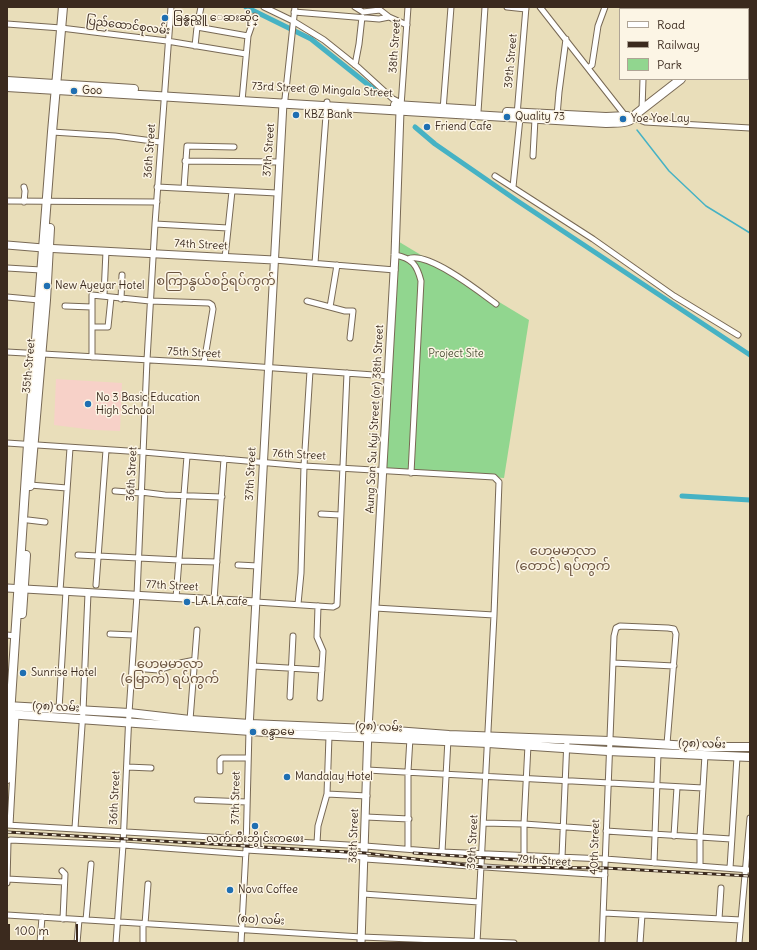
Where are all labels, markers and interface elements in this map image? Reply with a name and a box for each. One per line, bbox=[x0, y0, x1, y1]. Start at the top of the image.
legend bbox=[619, 8, 749, 80]
place label: ခြန္စည္သူ ေဆးဆိုင္ bbox=[173, 11, 259, 25]
marker: ခြန္စည္သူ ေဆးဆိုင္ bbox=[160, 13, 170, 23]
street label: ပြည်ထောင်စုလမ်း bbox=[85, 14, 171, 38]
text: Road bbox=[657, 17, 685, 32]
street label: 38th Street bbox=[387, 18, 403, 74]
street label: 39th Street bbox=[502, 33, 520, 89]
text: Railway bbox=[657, 37, 700, 52]
text: Park bbox=[657, 57, 682, 72]
street label: 73rd Street @ Mingala Street bbox=[251, 80, 393, 100]
place label: Goo bbox=[82, 84, 102, 98]
marker: Goo bbox=[69, 86, 79, 96]
place label: KBZ Bank bbox=[304, 108, 352, 122]
marker: KBZ Bank bbox=[291, 110, 301, 120]
place label: Quality 73 bbox=[515, 110, 565, 124]
marker: Quality 73 bbox=[502, 112, 512, 122]
place label: Yoe Yoe Lay bbox=[631, 112, 690, 126]
marker: Yoe Yoe Lay bbox=[618, 114, 628, 124]
place label: Friend Cafe bbox=[435, 120, 492, 134]
marker: Friend Cafe bbox=[422, 122, 432, 132]
street label: 36th Street bbox=[142, 123, 158, 179]
street label: 37th Street bbox=[261, 123, 277, 177]
street label: 74th Street bbox=[174, 237, 228, 253]
district label: စကြာနွယ်စဉ်ရပ်ကွက် bbox=[156, 273, 276, 289]
place label: New Ayeyar Hotel bbox=[55, 279, 145, 293]
marker: New Ayeyar Hotel bbox=[42, 281, 52, 291]
street label: Aung San Su Kyi Street (or) 38th Street bbox=[363, 324, 387, 514]
street label: 35th Street bbox=[20, 338, 38, 394]
street label: 75th Street bbox=[167, 345, 221, 361]
park label: Project Site bbox=[428, 347, 484, 361]
place label: No 3 Basic Education High School bbox=[96, 391, 200, 417]
marker: No 3 Basic Education High School bbox=[83, 399, 93, 409]
street label: 36th Street bbox=[124, 446, 140, 502]
street label: 37th Street bbox=[243, 447, 259, 501]
street label: 76th Street bbox=[272, 447, 326, 463]
district label: ဟေမမာလာ (တောင်) ရပ်ကွက် bbox=[516, 543, 610, 574]
street label: 77th Street bbox=[145, 578, 199, 594]
place label: LA LA cafe bbox=[195, 595, 247, 609]
marker: LA LA cafe bbox=[182, 597, 192, 607]
district label: ဟေမမာလာ (မြောက်) ရပ်ကွက် bbox=[121, 656, 219, 687]
place label: Sunrise Hotel bbox=[31, 666, 96, 680]
marker: Sunrise Hotel bbox=[18, 668, 28, 678]
street label: (၇၈) လမ်း bbox=[32, 699, 80, 715]
street label: (၇၈) လမ်း bbox=[355, 719, 403, 735]
place label: စန္ဒာမေ bbox=[261, 725, 295, 739]
marker: စန္ဒာမေ bbox=[248, 727, 258, 737]
street label: (၇၈) လမ်း bbox=[678, 737, 726, 751]
street label: 36th Street bbox=[107, 770, 123, 826]
place label: Mandalay Hotel bbox=[295, 770, 373, 784]
street label: 37th Street bbox=[229, 771, 243, 825]
marker: Mandalay Hotel bbox=[282, 772, 292, 782]
street label: 38th Street bbox=[346, 808, 362, 864]
street label: 39th Street bbox=[465, 814, 481, 870]
street label: 40th Street bbox=[587, 819, 603, 875]
marker: လက်ကီးဘွိုင်းကဖေး bbox=[250, 821, 260, 831]
place label: လက်ကီးဘွိုင်းကဖေး bbox=[206, 832, 304, 846]
street label: 79th Street bbox=[517, 853, 571, 869]
place label: Nova Coffee bbox=[238, 883, 298, 897]
marker: Nova Coffee bbox=[225, 885, 235, 895]
street label: (၈၀) လမ်း bbox=[237, 912, 285, 928]
scale bar bbox=[10, 916, 80, 942]
text: 100 m bbox=[15, 923, 49, 938]

